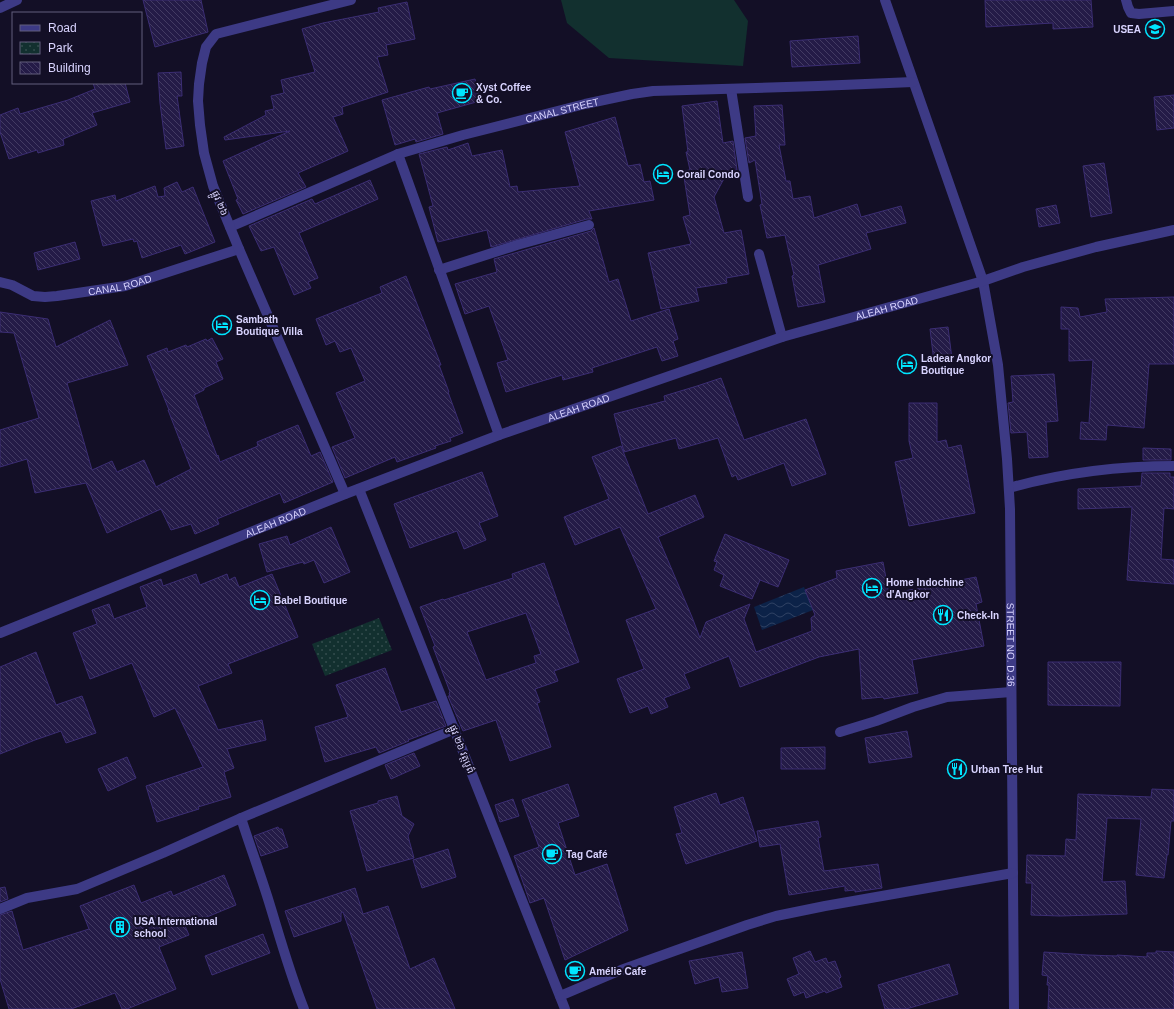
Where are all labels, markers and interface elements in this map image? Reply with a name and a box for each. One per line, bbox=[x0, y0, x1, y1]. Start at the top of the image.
legend bbox=[12, 12, 142, 84]
school or university icon: USEA bbox=[1144, 18, 1166, 40]
text: Road bbox=[48, 21, 77, 35]
place label: USEA bbox=[1113, 24, 1141, 35]
text: Park bbox=[48, 41, 74, 55]
text: Building bbox=[48, 61, 91, 75]
cafe icon: Xyst Coffee & Co. bbox=[451, 82, 473, 104]
place label: Xyst Coffee & Co. bbox=[476, 82, 531, 105]
street label: CANAL STREET bbox=[524, 96, 600, 124]
hotel icon: Corail Condo bbox=[652, 163, 674, 185]
place label: Corail Condo bbox=[677, 169, 740, 180]
street label: ផ្លូវ ២៦ bbox=[206, 189, 230, 219]
street label: CANAL ROAD bbox=[87, 272, 153, 297]
street label: ALEAH ROAD bbox=[854, 294, 919, 322]
hotel icon: Sambath Boutique Villa bbox=[211, 314, 233, 336]
place label: Sambath Boutique Villa bbox=[236, 314, 303, 337]
hotel icon: Ladear Angkor Boutique bbox=[896, 353, 918, 375]
place label: Ladear Angkor Boutique bbox=[921, 353, 991, 376]
street label: ALEAH ROAD bbox=[546, 392, 611, 423]
street label: ALEAH ROAD bbox=[244, 505, 307, 539]
hotel icon: Home Indochine d'Angkor bbox=[861, 577, 883, 599]
place label: Home Indochine d'Angkor bbox=[886, 577, 964, 600]
hotel icon: Babel Boutique bbox=[249, 589, 271, 611]
place label: Babel Boutique bbox=[274, 595, 348, 606]
street label: STREET NO. D.36 bbox=[1005, 603, 1017, 687]
restaurant icon: Check-In bbox=[932, 604, 954, 626]
place label: Check-In bbox=[957, 610, 999, 621]
street label: ផ្លូវ ២៦ វត្តបូព៌ bbox=[444, 723, 477, 776]
restaurant icon: Urban Tree Hut bbox=[946, 758, 968, 780]
place label: Urban Tree Hut bbox=[971, 764, 1043, 775]
cafe icon: Tag Café bbox=[541, 843, 563, 865]
place label: Tag Café bbox=[566, 849, 608, 860]
building icon: USA International school bbox=[109, 916, 131, 938]
place label: USA International school bbox=[134, 916, 218, 939]
cafe icon: Amélie Cafe bbox=[564, 960, 586, 982]
place label: Amélie Cafe bbox=[589, 966, 647, 977]

